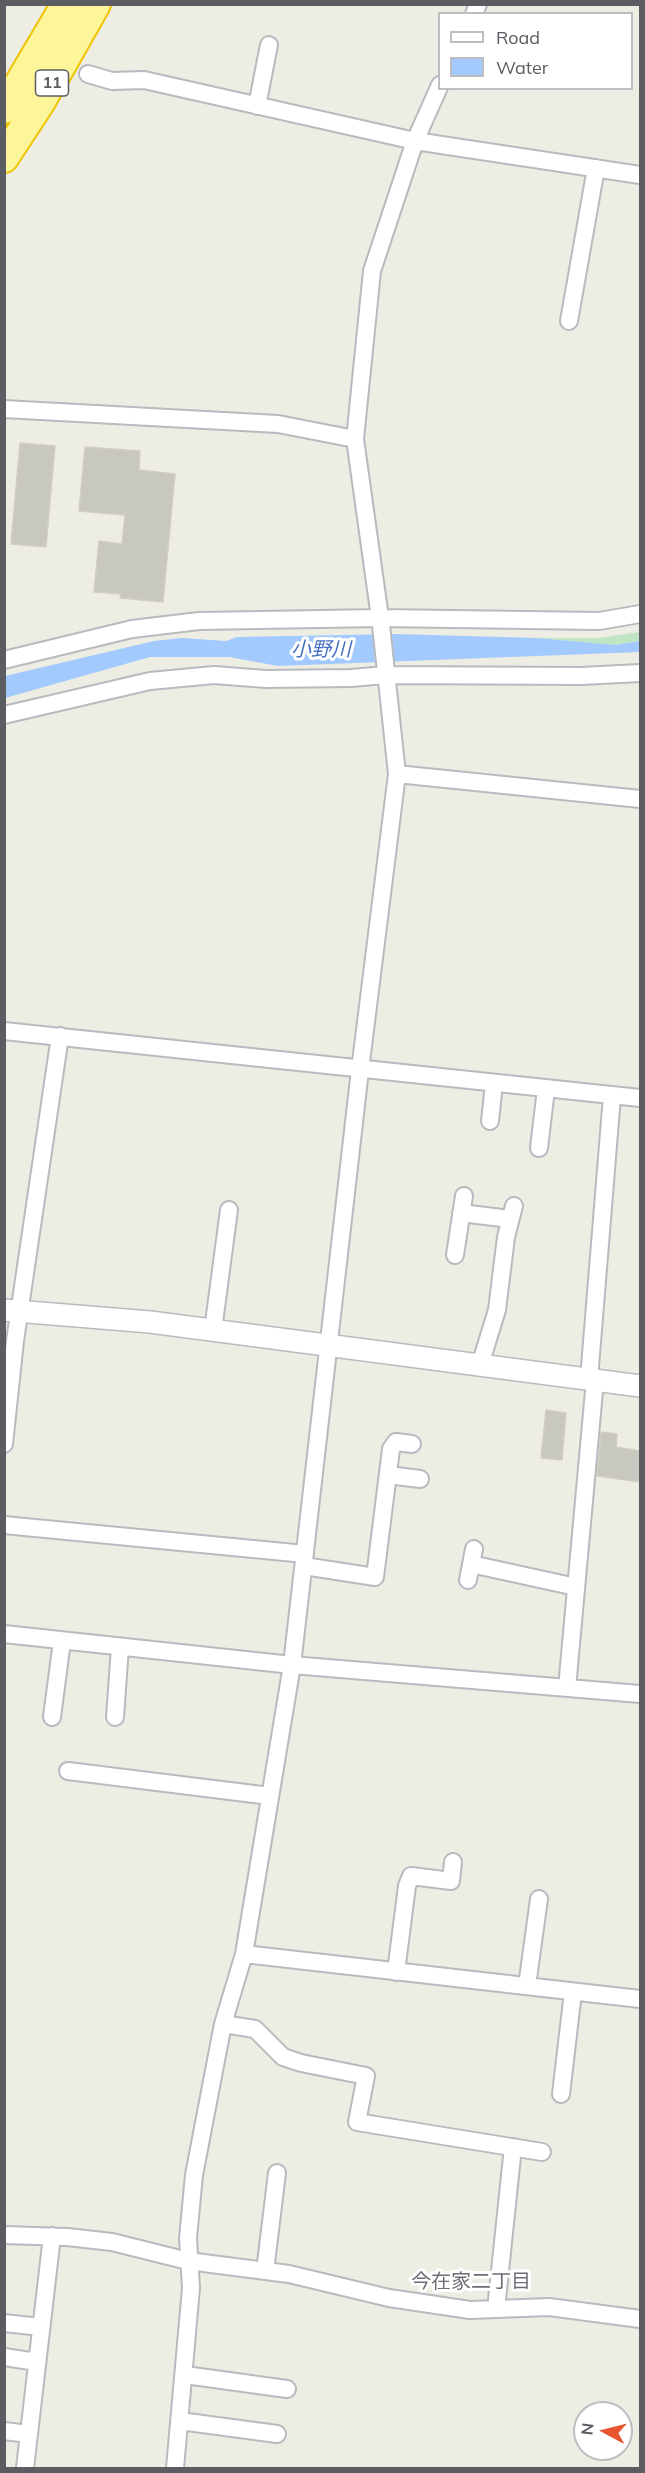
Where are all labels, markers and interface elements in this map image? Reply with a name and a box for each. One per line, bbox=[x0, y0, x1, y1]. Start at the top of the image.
legend bbox=[438, 12, 633, 90]
text: Road bbox=[496, 26, 540, 49]
text: Water bbox=[496, 56, 548, 79]
road number: 11 bbox=[36, 70, 68, 96]
water label: 小野川 bbox=[291, 638, 351, 662]
district label: 今在家二丁目 bbox=[411, 2270, 531, 2294]
north arrow bbox=[573, 2401, 633, 2461]
text: N bbox=[576, 2422, 598, 2436]

